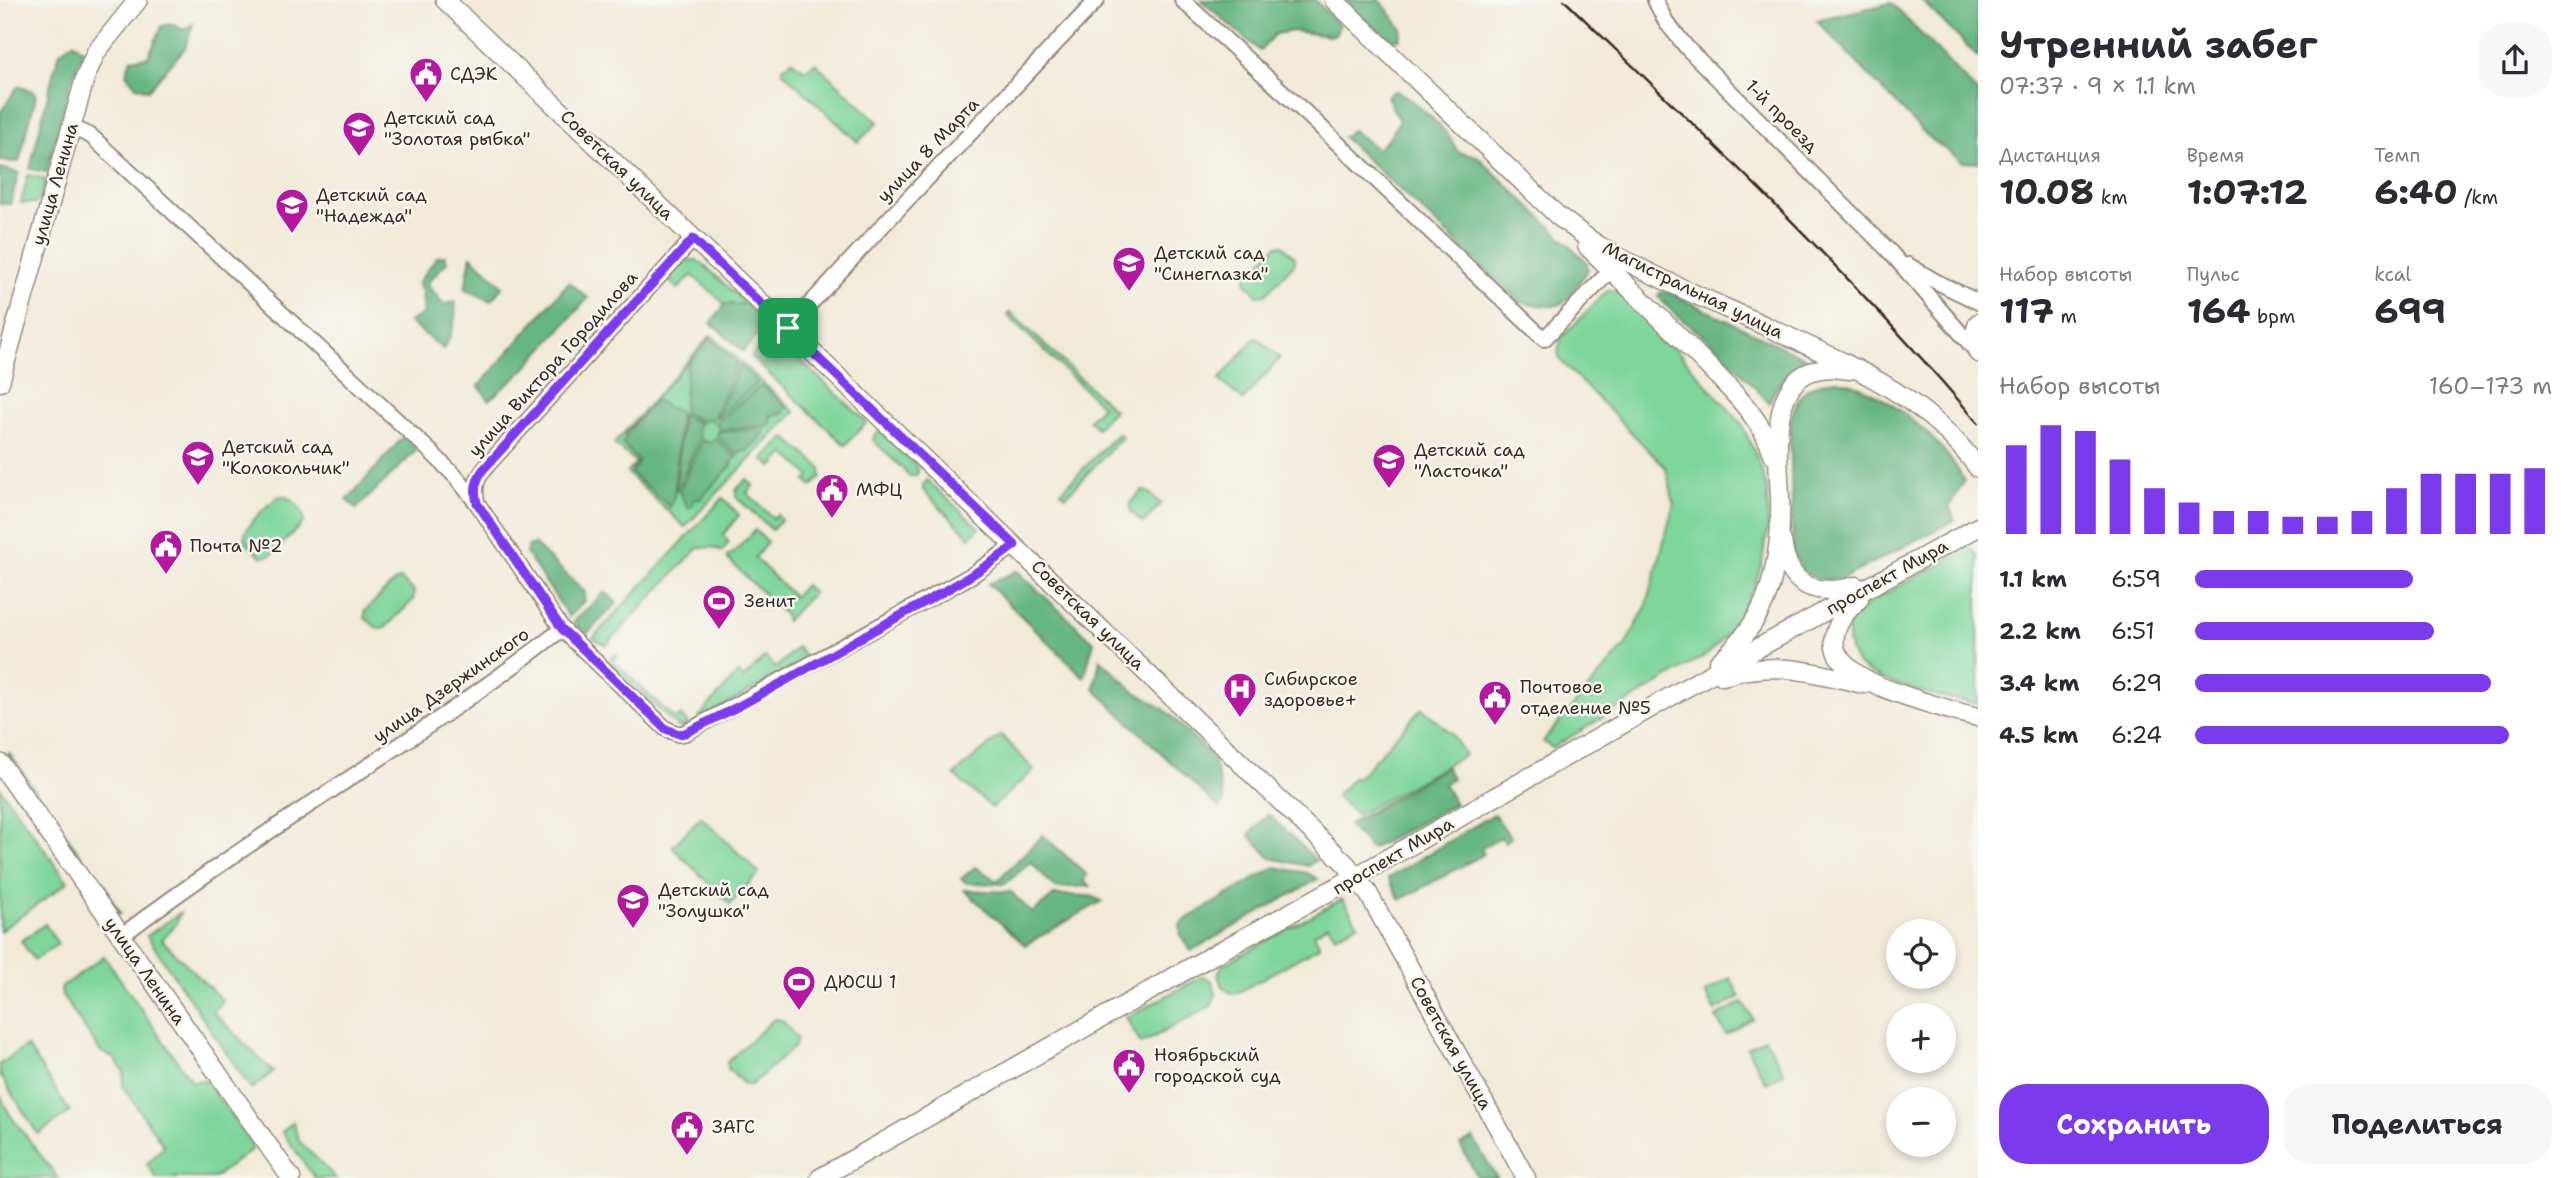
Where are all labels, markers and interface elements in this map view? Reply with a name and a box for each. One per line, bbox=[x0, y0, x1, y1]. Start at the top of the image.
text: Утренний забег bbox=[1999, 19, 2317, 70]
button: share bbox=[2478, 23, 2552, 97]
public building icon: СДЭК bbox=[407, 55, 445, 104]
place label: СДЭК bbox=[450, 62, 498, 86]
text: 07:37 · 9 × 1.1 km bbox=[1999, 71, 2196, 101]
street label: 1-й проезд bbox=[1740, 74, 1824, 158]
street label: улица 8 Марта bbox=[872, 92, 984, 208]
street label: Советская улица bbox=[555, 105, 679, 225]
place label: Детский сад "Золотая рыбка" bbox=[384, 106, 530, 151]
school or university icon: Детский сад "Золотая рыбка" bbox=[340, 109, 378, 158]
street label: улица Ленина bbox=[26, 120, 84, 248]
text: Дистанция bbox=[1999, 143, 2101, 168]
text: Время bbox=[2187, 143, 2245, 168]
text: Темп bbox=[2374, 143, 2420, 168]
text: 10.08 bbox=[1999, 168, 2094, 215]
text: 1:07:12 bbox=[2187, 168, 2308, 215]
text: 6:40 bbox=[2374, 168, 2458, 215]
place label: Детский сад "Надежда" bbox=[316, 183, 428, 228]
text: km bbox=[2094, 185, 2128, 210]
text: /km bbox=[2458, 185, 2498, 210]
school or university icon: Детский сад "Надежда" bbox=[273, 186, 311, 235]
street label: Магистральная улица bbox=[1599, 236, 1787, 344]
place label: Детский сад "Синеглазка" bbox=[1154, 241, 1269, 286]
school or university icon: Детский сад "Синеглазка" bbox=[1110, 244, 1148, 293]
text: Набор высоты bbox=[1999, 262, 2132, 287]
text: Пульс bbox=[2187, 262, 2240, 287]
text: kcal bbox=[2374, 262, 2411, 287]
street label: улица Виктора Городилова bbox=[463, 266, 643, 462]
text: 117 bbox=[1999, 287, 2054, 334]
text: 164 bbox=[2187, 287, 2251, 334]
text: 699 bbox=[2374, 287, 2446, 334]
pin bbox=[758, 298, 818, 358]
text: m bbox=[2054, 304, 2077, 329]
text: bpm bbox=[2251, 304, 2295, 329]
icon: arrive bbox=[769, 309, 807, 347]
text: Набор высоты bbox=[1999, 371, 2160, 401]
text: 160–173 m bbox=[2429, 371, 2552, 401]
place label: Детский сад "Колокольчик" bbox=[222, 435, 350, 480]
school or university icon: Детский сад "Колокольчик" bbox=[179, 438, 217, 487]
place label: Детский сад "Ласточка" bbox=[1414, 438, 1526, 483]
school or university icon: Детский сад "Ласточка" bbox=[1370, 441, 1408, 490]
public building icon: МФЦ bbox=[813, 471, 851, 520]
place label: МФЦ bbox=[856, 478, 902, 502]
public building icon: Почта №2 bbox=[147, 527, 185, 576]
place label: Почта №2 bbox=[190, 534, 283, 558]
street label: проспект Мира bbox=[1822, 534, 1952, 620]
street label: Советская улица bbox=[1026, 555, 1150, 675]
text: 1.1 km bbox=[1999, 564, 2067, 594]
text: 6:59 bbox=[2111, 564, 2161, 594]
sports icon: Зенит bbox=[700, 582, 738, 631]
place label: Зенит bbox=[744, 589, 796, 613]
text: 2.2 km bbox=[1999, 616, 2081, 646]
text: 6:51 bbox=[2111, 616, 2155, 646]
street label: улица Дзержинского bbox=[368, 622, 534, 748]
place label: Сибирское здоровье+ bbox=[1264, 667, 1358, 712]
text: 3.4 km bbox=[1999, 668, 2079, 698]
text: 6:29 bbox=[2111, 668, 2162, 698]
hospital icon: Сибирское здоровье+ bbox=[1221, 670, 1259, 719]
place label: Почтовое отделение №5 bbox=[1520, 675, 1651, 720]
public building icon: Почтовое отделение №5 bbox=[1476, 678, 1514, 727]
text: 4.5 km bbox=[1999, 720, 2079, 750]
text: 6:24 bbox=[2111, 720, 2162, 750]
street label: проспект Мира bbox=[1328, 812, 1458, 900]
place label: Детский сад "Золушка" bbox=[658, 878, 770, 923]
school or university icon: Детский сад "Золушка" bbox=[614, 881, 652, 930]
street label: улица Ленина bbox=[99, 912, 191, 1030]
map controls bbox=[1886, 919, 1956, 1157]
button: locate bbox=[1886, 919, 1956, 989]
sports icon: ДЮСШ 1 bbox=[780, 963, 818, 1012]
place label: ДЮСШ 1 bbox=[824, 970, 897, 994]
street label: Советская улица bbox=[1404, 972, 1498, 1114]
button: + bbox=[1886, 1003, 1956, 1073]
place label: Ноябрьский городской суд bbox=[1154, 1043, 1281, 1088]
public building icon: Ноябрьский городской суд bbox=[1110, 1046, 1148, 1095]
button: Сохранить bbox=[1999, 1084, 2269, 1164]
button: Поделиться bbox=[2283, 1084, 2552, 1164]
button: − bbox=[1886, 1087, 1956, 1157]
public building icon: ЗАГС bbox=[668, 1108, 706, 1157]
place label: ЗАГС bbox=[712, 1115, 755, 1139]

